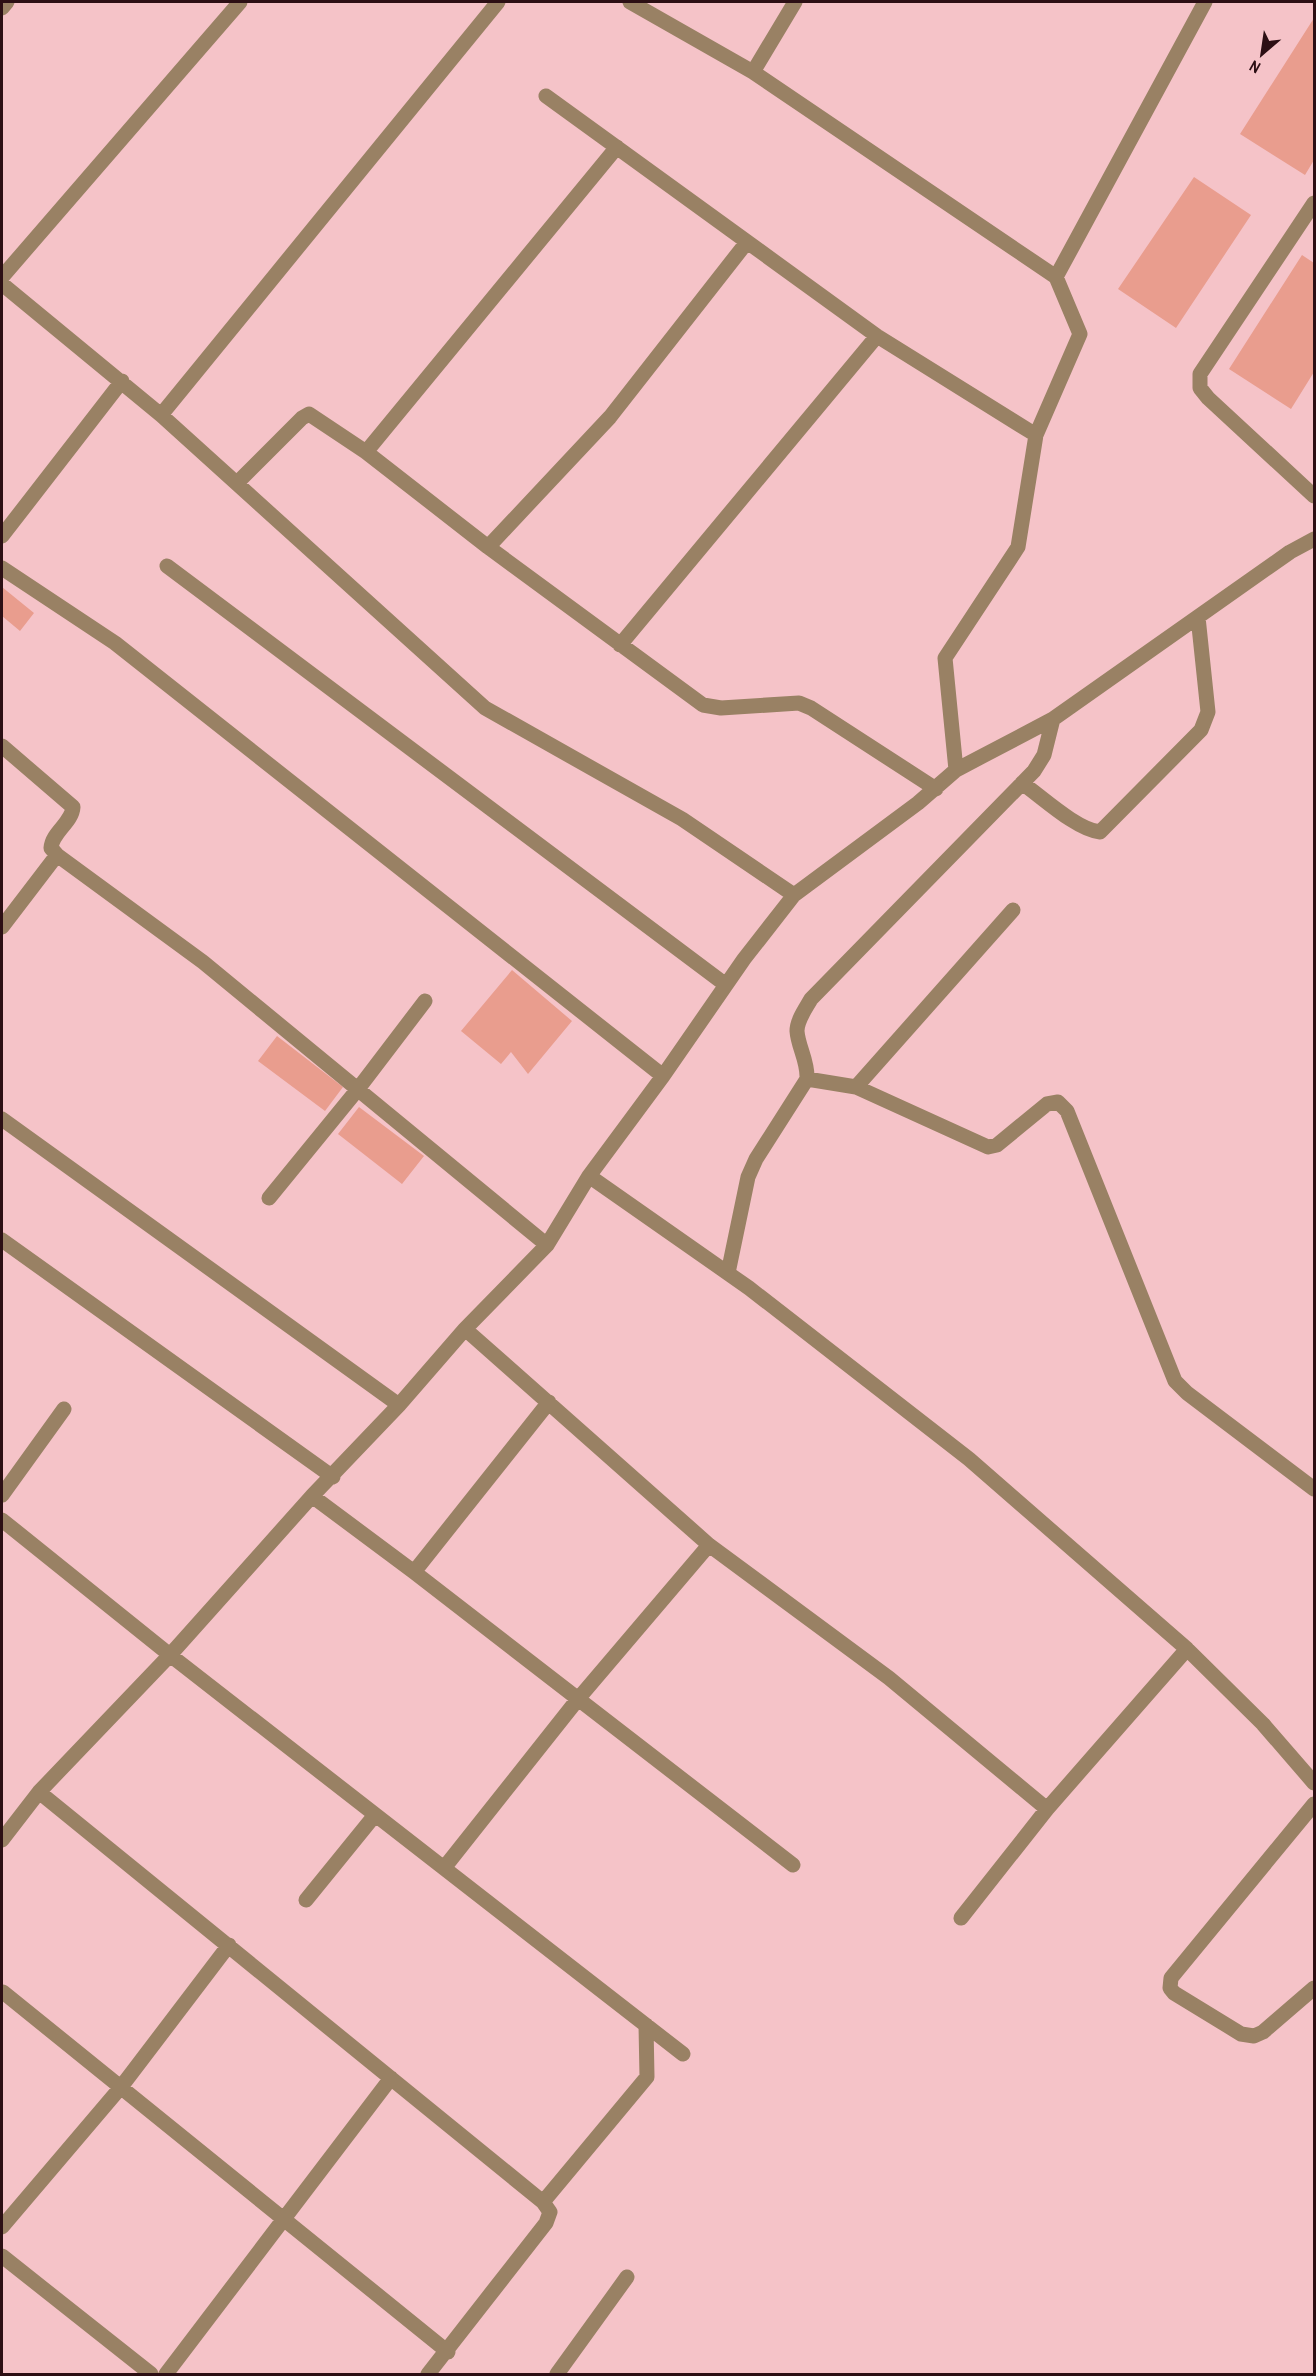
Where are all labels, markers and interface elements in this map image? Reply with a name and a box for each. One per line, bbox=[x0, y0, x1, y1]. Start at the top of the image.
north arrow bbox=[1232, 24, 1292, 84]
text: N bbox=[1245, 55, 1264, 79]

